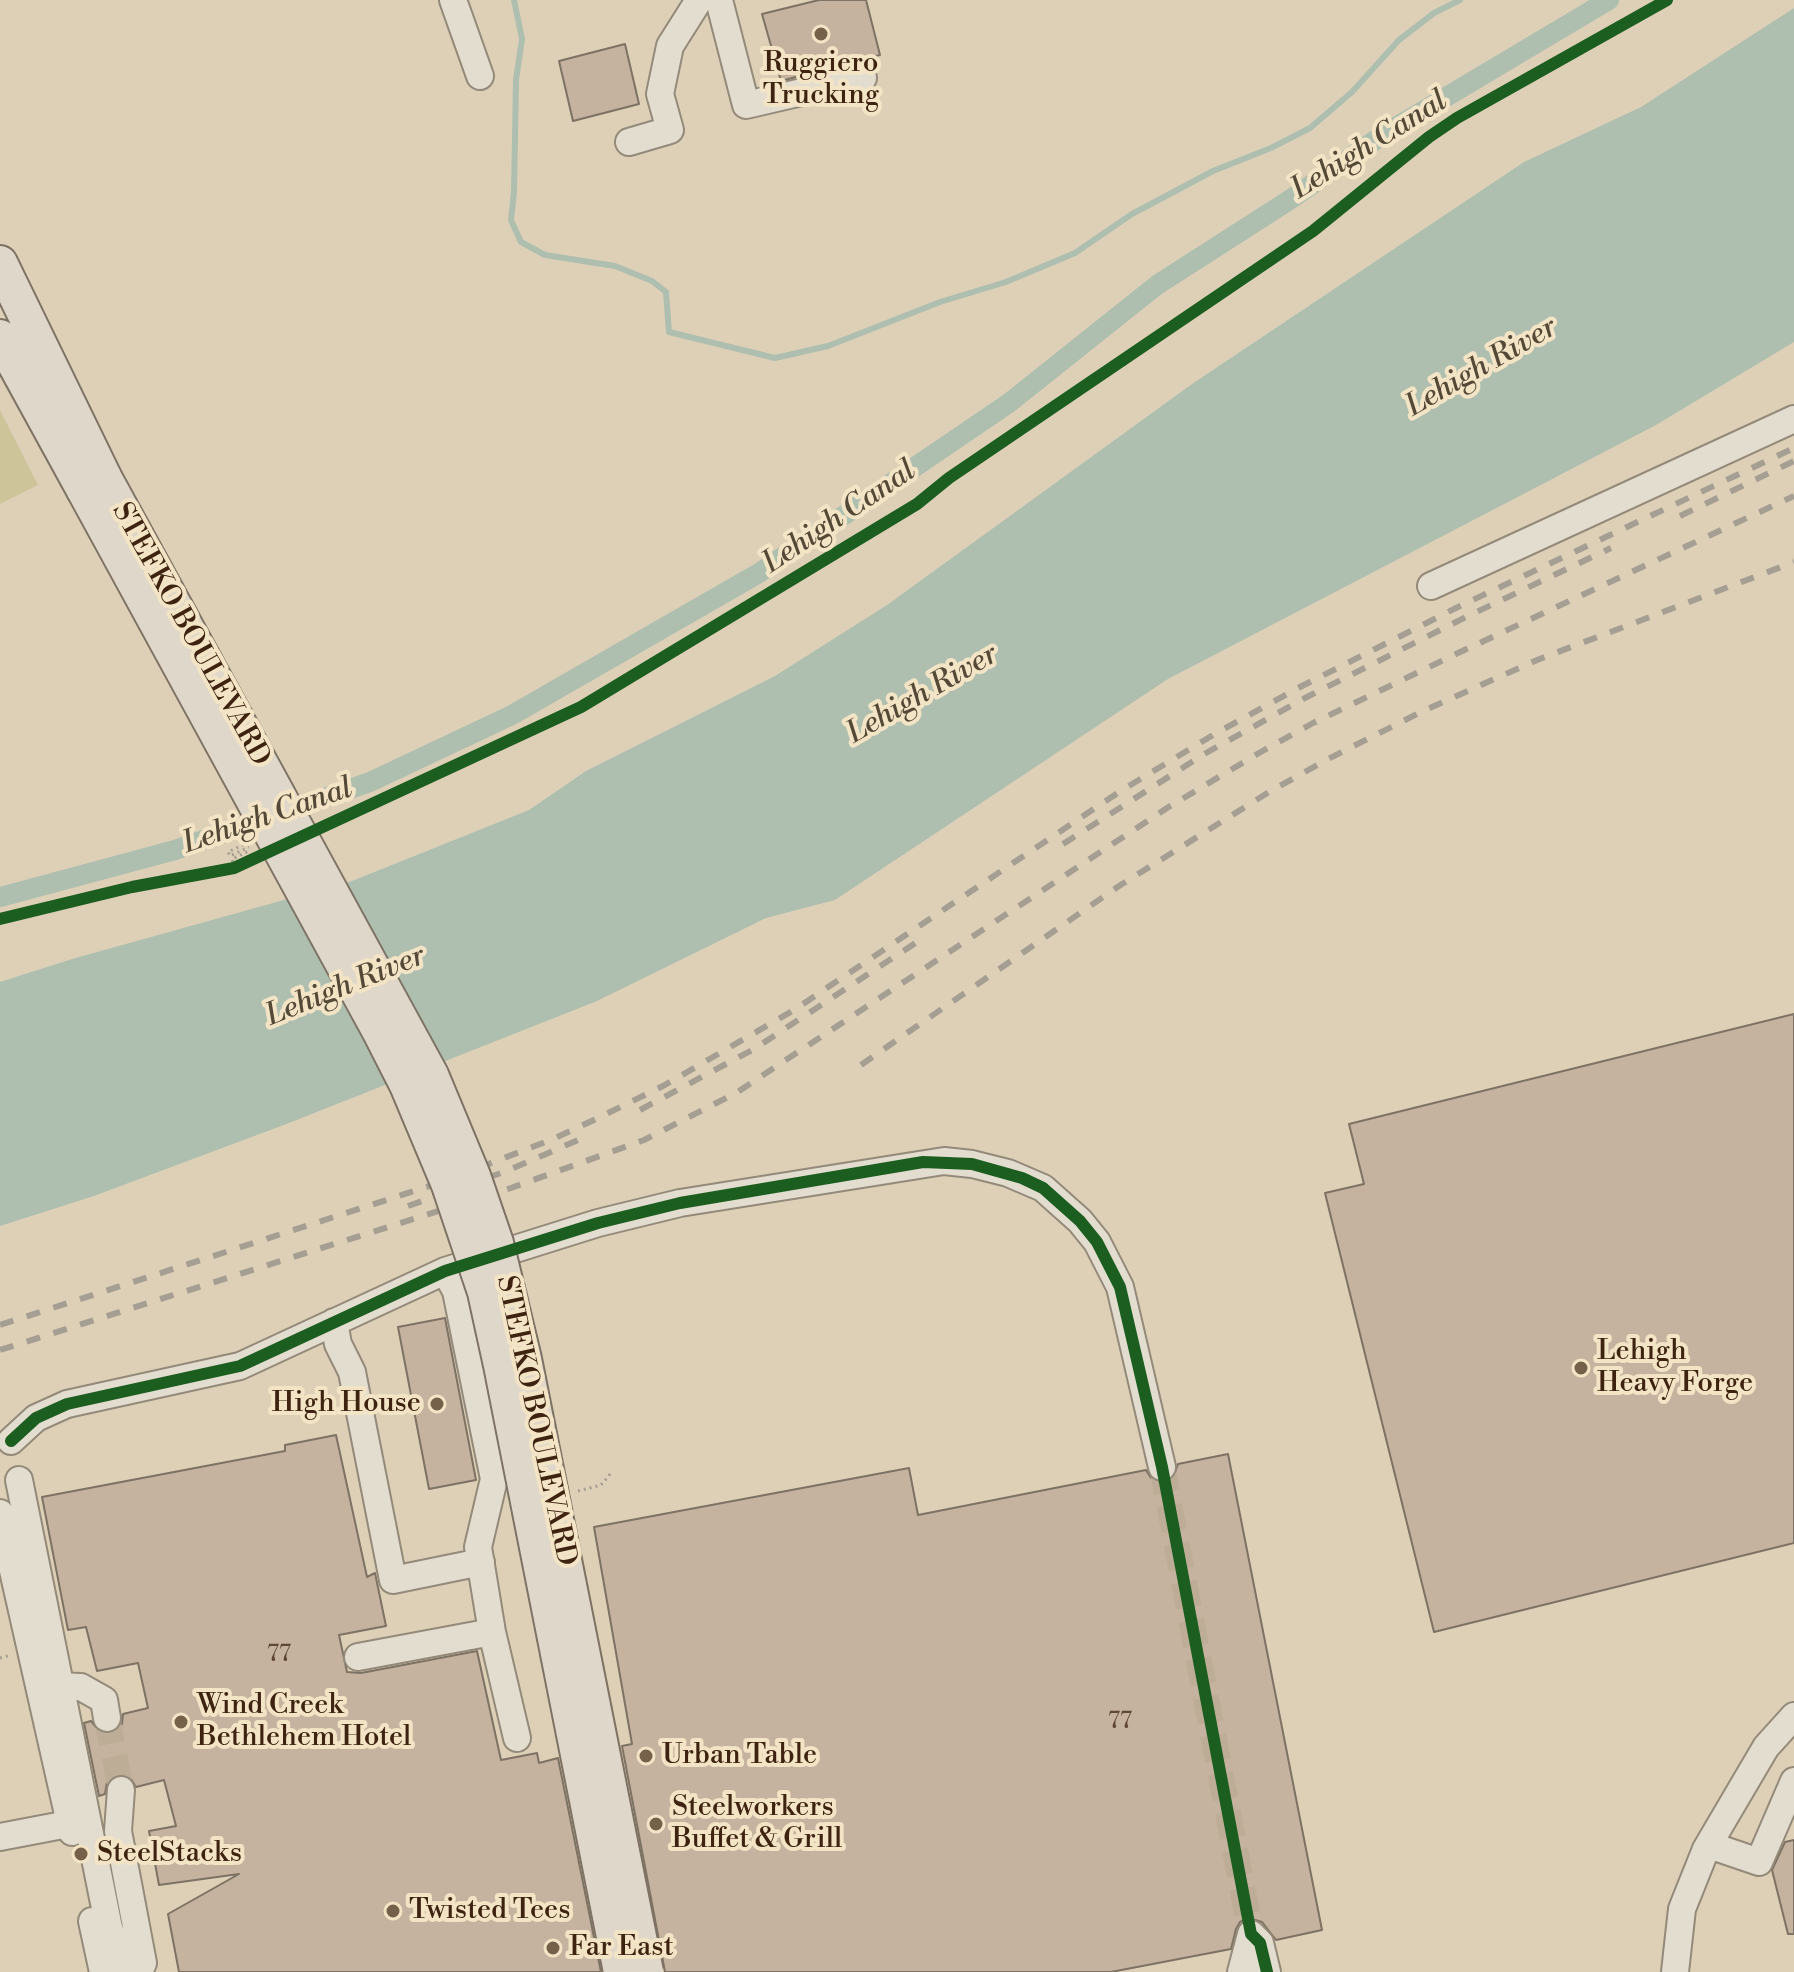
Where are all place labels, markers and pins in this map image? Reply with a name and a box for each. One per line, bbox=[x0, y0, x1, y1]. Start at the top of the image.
marker: Ruggiero Trucking bbox=[812, 25, 830, 43]
place label: Ruggiero Trucking bbox=[763, 47, 879, 113]
place label: Lehigh Heavy Forge bbox=[1597, 1335, 1753, 1401]
marker: Lehigh Heavy Forge bbox=[1572, 1359, 1590, 1377]
place label: High House bbox=[272, 1387, 421, 1421]
marker: High House bbox=[428, 1395, 446, 1413]
place label: Wind Creek Bethlehem Hotel bbox=[197, 1689, 411, 1755]
marker: Wind Creek Bethlehem Hotel bbox=[172, 1713, 190, 1731]
place label: Urban Table bbox=[662, 1739, 817, 1773]
marker: Urban Table bbox=[637, 1747, 655, 1765]
place label: Steelworkers Buffet & Grill bbox=[672, 1791, 842, 1857]
marker: Steelworkers Buffet & Grill bbox=[647, 1815, 665, 1833]
place label: SteelStacks bbox=[97, 1837, 242, 1871]
marker: SteelStacks bbox=[72, 1845, 90, 1863]
place label: Twisted Tees bbox=[409, 1894, 570, 1928]
marker: Twisted Tees bbox=[384, 1902, 402, 1920]
place label: Far East bbox=[569, 1931, 674, 1965]
marker: Far East bbox=[544, 1939, 562, 1957]

